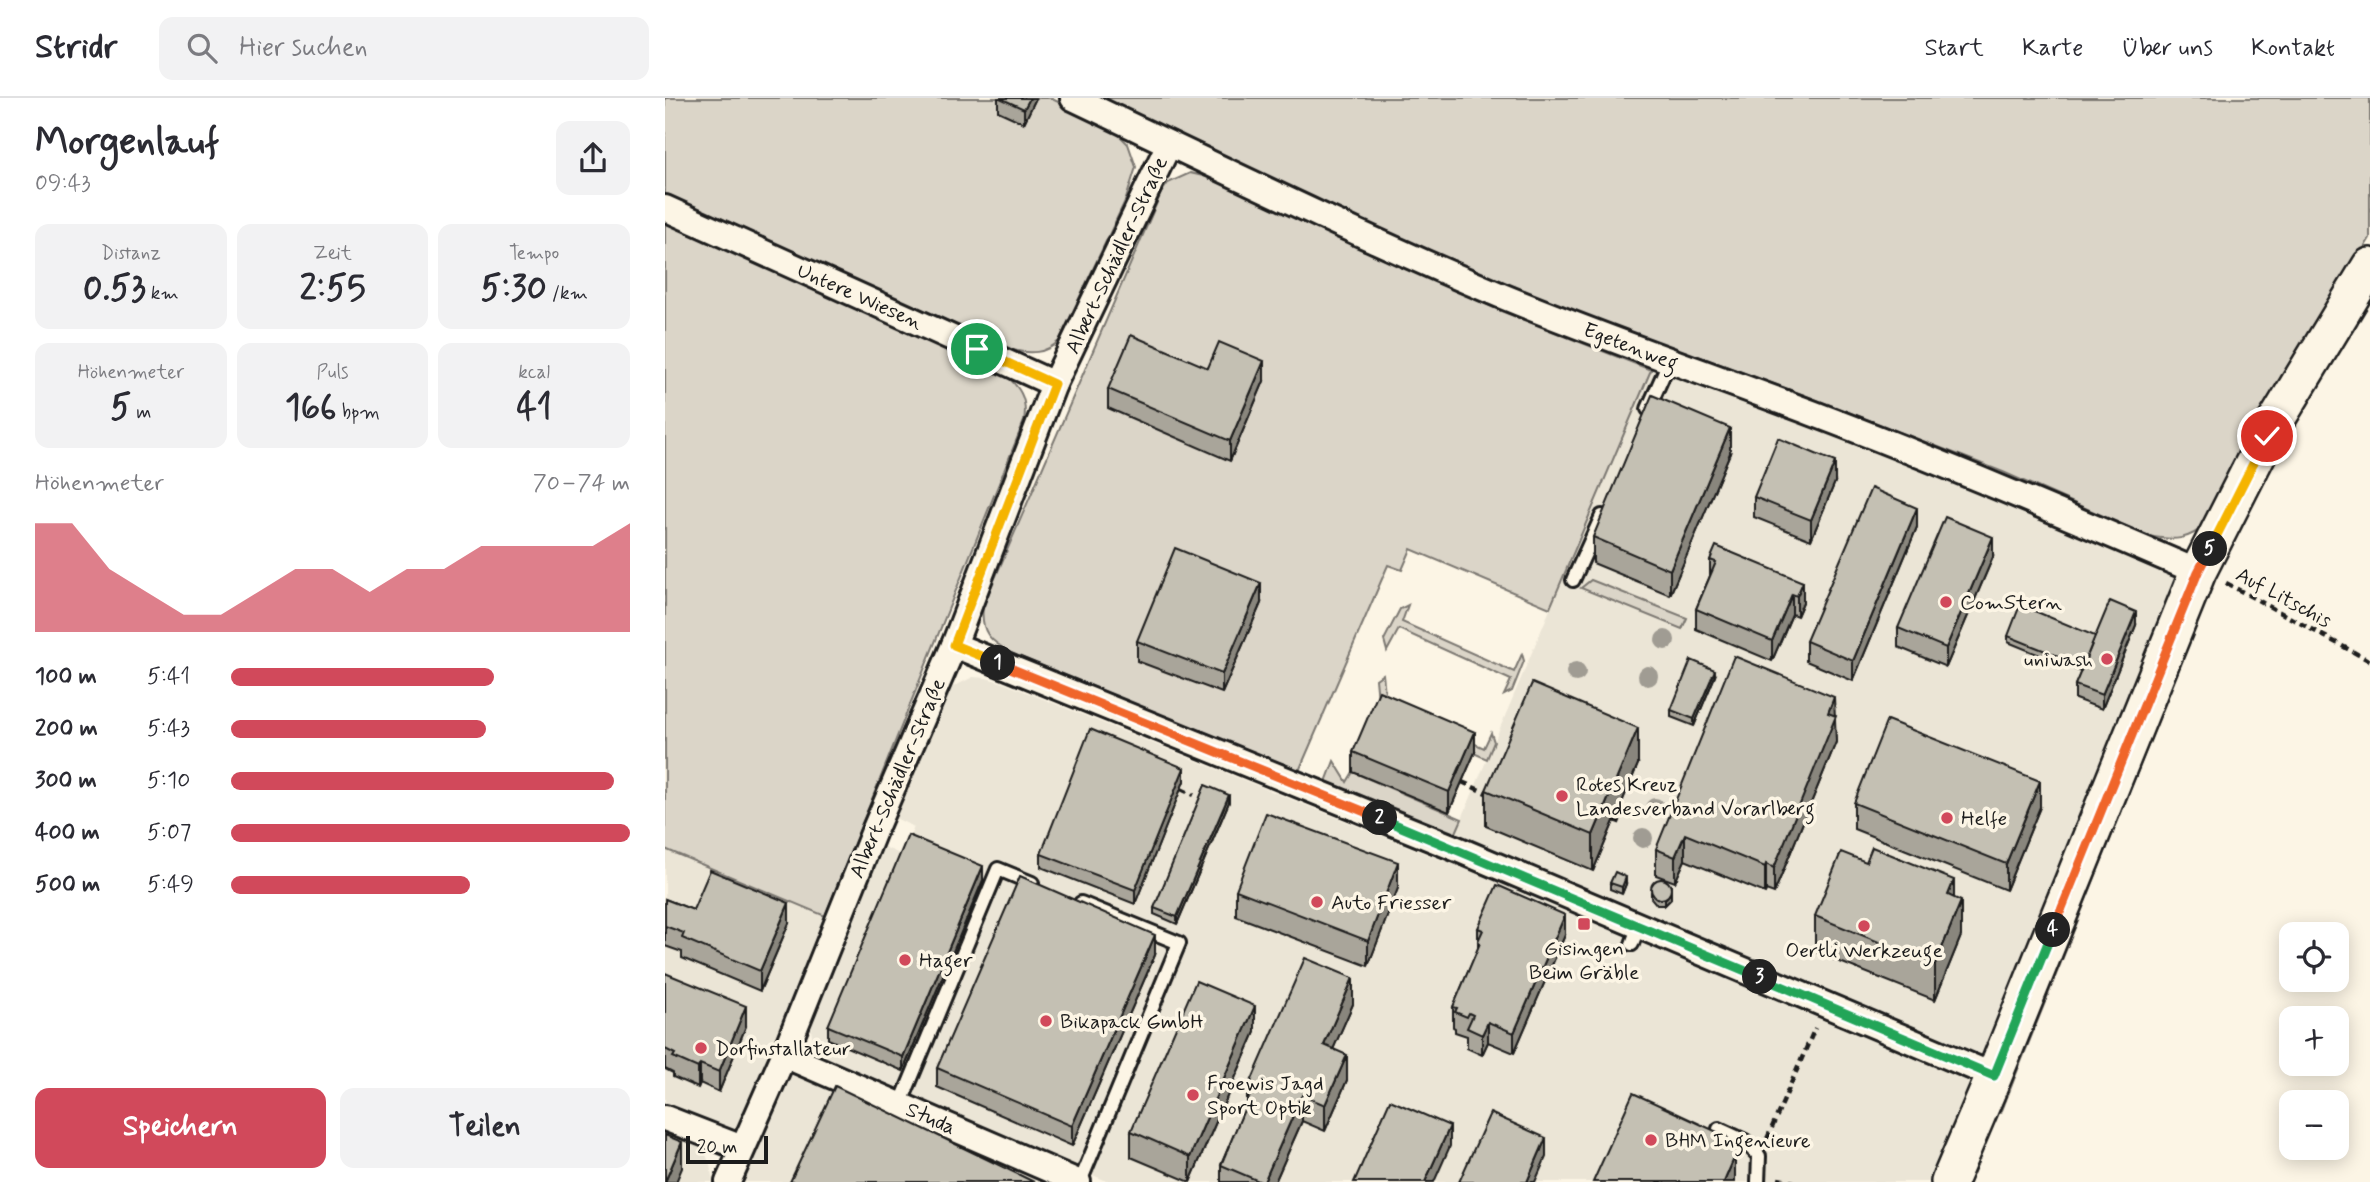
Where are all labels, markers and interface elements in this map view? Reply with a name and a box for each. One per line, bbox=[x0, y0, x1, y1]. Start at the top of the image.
search box bbox=[159, 17, 649, 80]
text: Stridr bbox=[35, 26, 117, 70]
icon: search bbox=[183, 29, 221, 67]
text: Hier suchen bbox=[239, 31, 368, 65]
text: Start bbox=[1924, 33, 1984, 64]
text: Karte bbox=[2022, 33, 2083, 64]
text: Über uns bbox=[2121, 33, 2213, 64]
text: Kontakt bbox=[2251, 33, 2335, 64]
text: Morgenlauf bbox=[35, 118, 219, 167]
button: share bbox=[556, 121, 630, 195]
street label: Albert-Schädler-Straße bbox=[1059, 152, 1175, 359]
text: 09:43 bbox=[35, 169, 91, 199]
text: Distanz bbox=[101, 241, 161, 266]
text: Zeit bbox=[313, 241, 352, 266]
text: Tempo bbox=[509, 241, 559, 266]
street label: Untere Wiesen bbox=[792, 257, 927, 337]
text: 0.53 bbox=[83, 266, 146, 312]
text: 2:55 bbox=[299, 266, 366, 312]
text: 5:30 bbox=[481, 266, 547, 312]
text: km bbox=[146, 281, 179, 306]
text: /km bbox=[547, 281, 588, 306]
street label: Egetenweg bbox=[1579, 316, 1682, 380]
pin bbox=[947, 319, 1007, 379]
icon: arrive bbox=[958, 330, 996, 368]
text: Höhenmeter bbox=[78, 360, 184, 385]
text: Puls bbox=[316, 360, 349, 385]
text: kcal bbox=[518, 360, 550, 385]
text: 5 bbox=[110, 385, 131, 431]
text: 166 bbox=[285, 385, 337, 431]
text: 41 bbox=[516, 385, 552, 431]
text: m bbox=[131, 400, 151, 425]
text: bpm bbox=[337, 400, 380, 425]
pin bbox=[2237, 406, 2297, 466]
icon: check bbox=[2248, 417, 2286, 455]
text: Höhenmeter bbox=[35, 469, 164, 499]
text: 70–74 m bbox=[533, 469, 630, 499]
pin: 5 bbox=[2193, 532, 2227, 566]
text: 5 bbox=[2204, 536, 2215, 561]
street label: Auf Litschis bbox=[2231, 561, 2336, 635]
place label: ComStern bbox=[1960, 589, 2063, 617]
marker: ComStern bbox=[1938, 594, 1954, 610]
pin: 1 bbox=[981, 646, 1015, 680]
place label: uniwash bbox=[2024, 646, 2093, 674]
text: 1 bbox=[993, 650, 1002, 675]
marker: uniwash bbox=[2099, 651, 2115, 667]
text: 100 m bbox=[35, 662, 97, 692]
text: 5:41 bbox=[147, 662, 190, 692]
street label: Albert-Schädler-Straße bbox=[843, 674, 953, 883]
text: 200 m bbox=[35, 714, 98, 744]
text: 5:43 bbox=[147, 714, 190, 744]
text: 300 m bbox=[35, 766, 97, 796]
text: 5:10 bbox=[147, 766, 190, 796]
place label: Rotes Kreuz Landesverband Vorarlberg bbox=[1576, 771, 1815, 825]
marker: Rotes Kreuz Landesverband Vorarlberg bbox=[1554, 788, 1570, 804]
pin: 2 bbox=[1363, 800, 1397, 836]
text: 2 bbox=[1375, 805, 1384, 830]
place label: Helfe bbox=[1961, 805, 2007, 833]
marker: Helfe bbox=[1939, 810, 1955, 826]
text: 400 m bbox=[35, 818, 100, 848]
text: 5:07 bbox=[147, 818, 191, 848]
text: 500 m bbox=[35, 870, 100, 900]
text: 5:49 bbox=[147, 870, 194, 900]
place label: Auto Friesser bbox=[1331, 889, 1451, 917]
marker: Auto Friesser bbox=[1309, 894, 1325, 910]
pin: 4 bbox=[2035, 912, 2071, 948]
marker: Gisingen Beim Gräble bbox=[1576, 916, 1592, 932]
text: 4 bbox=[2047, 917, 2058, 942]
marker: Oertli Werkzeuge bbox=[1856, 918, 1872, 934]
map controls bbox=[2279, 922, 2349, 1160]
button: locate bbox=[2279, 922, 2349, 992]
place label: Gisingen Beim Gräble bbox=[1529, 935, 1639, 987]
place label: Oertli Werkzeuge bbox=[1785, 937, 1943, 967]
place label: Hager bbox=[919, 947, 973, 977]
marker: Hager bbox=[897, 952, 913, 968]
pin: 3 bbox=[1743, 960, 1777, 994]
text: 3 bbox=[1755, 964, 1764, 989]
button: + bbox=[2279, 1006, 2349, 1076]
place label: Bikapack GmbH bbox=[1060, 1008, 1204, 1036]
marker: Bikapack GmbH bbox=[1038, 1013, 1054, 1029]
place label: Dorfinstallateur bbox=[715, 1035, 851, 1063]
marker: Dorfinstallateur bbox=[693, 1040, 709, 1056]
place label: Froewis Jagd Sport Optik bbox=[1207, 1070, 1323, 1122]
marker: Froewis Jagd Sport Optik bbox=[1185, 1087, 1201, 1103]
button: Speichern bbox=[35, 1088, 326, 1168]
button: Teilen bbox=[340, 1088, 630, 1168]
button: − bbox=[2279, 1090, 2349, 1160]
street label: Studa bbox=[901, 1096, 960, 1142]
place label: BHM Ingenieure bbox=[1665, 1127, 1811, 1157]
marker: BHM Ingenieure bbox=[1643, 1132, 1659, 1148]
scale bar bbox=[686, 1133, 768, 1165]
text: 20 m bbox=[697, 1135, 737, 1160]

